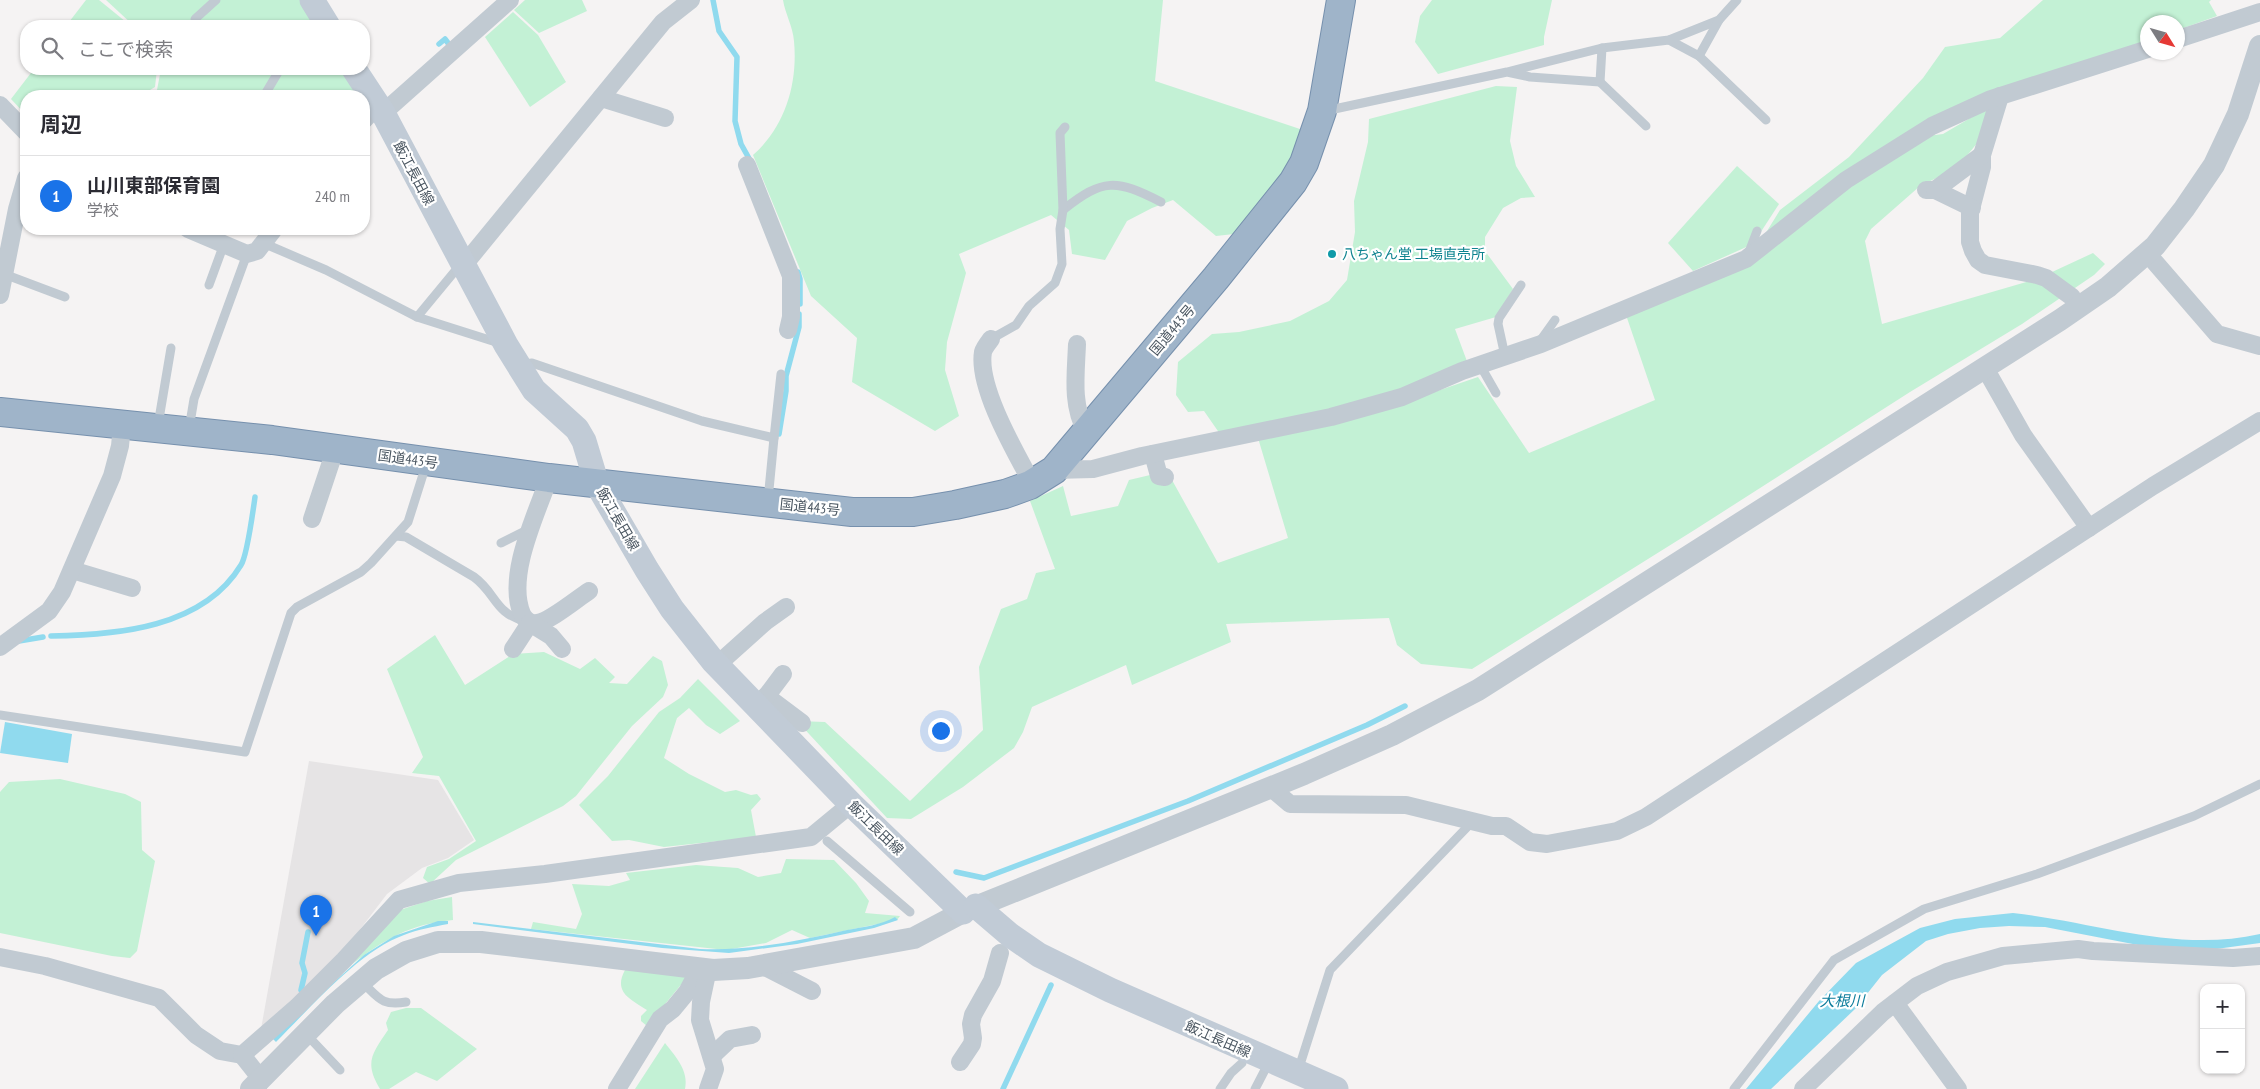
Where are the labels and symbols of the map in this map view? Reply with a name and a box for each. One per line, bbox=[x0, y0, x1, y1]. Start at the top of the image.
north arrow bbox=[2140, 15, 2185, 60]
street label: 飯江長田線 bbox=[390, 138, 438, 208]
place label: 八ちゃん堂 工場直売所 bbox=[1342, 245, 1485, 263]
marker: 八ちゃん堂 工場直売所 bbox=[1326, 248, 1338, 260]
street label: 国道443号 bbox=[1146, 301, 1198, 359]
street label: 国道443号 bbox=[377, 446, 439, 472]
street label: 飯江長田線 bbox=[593, 484, 643, 554]
street label: 国道443号 bbox=[779, 495, 841, 519]
your location bbox=[928, 718, 954, 744]
street label: 飯江長田線 bbox=[845, 797, 907, 859]
pin: 1 bbox=[300, 895, 332, 936]
water label: 大根川 bbox=[1819, 991, 1866, 1010]
street label: 飯江長田線 bbox=[1182, 1017, 1254, 1061]

